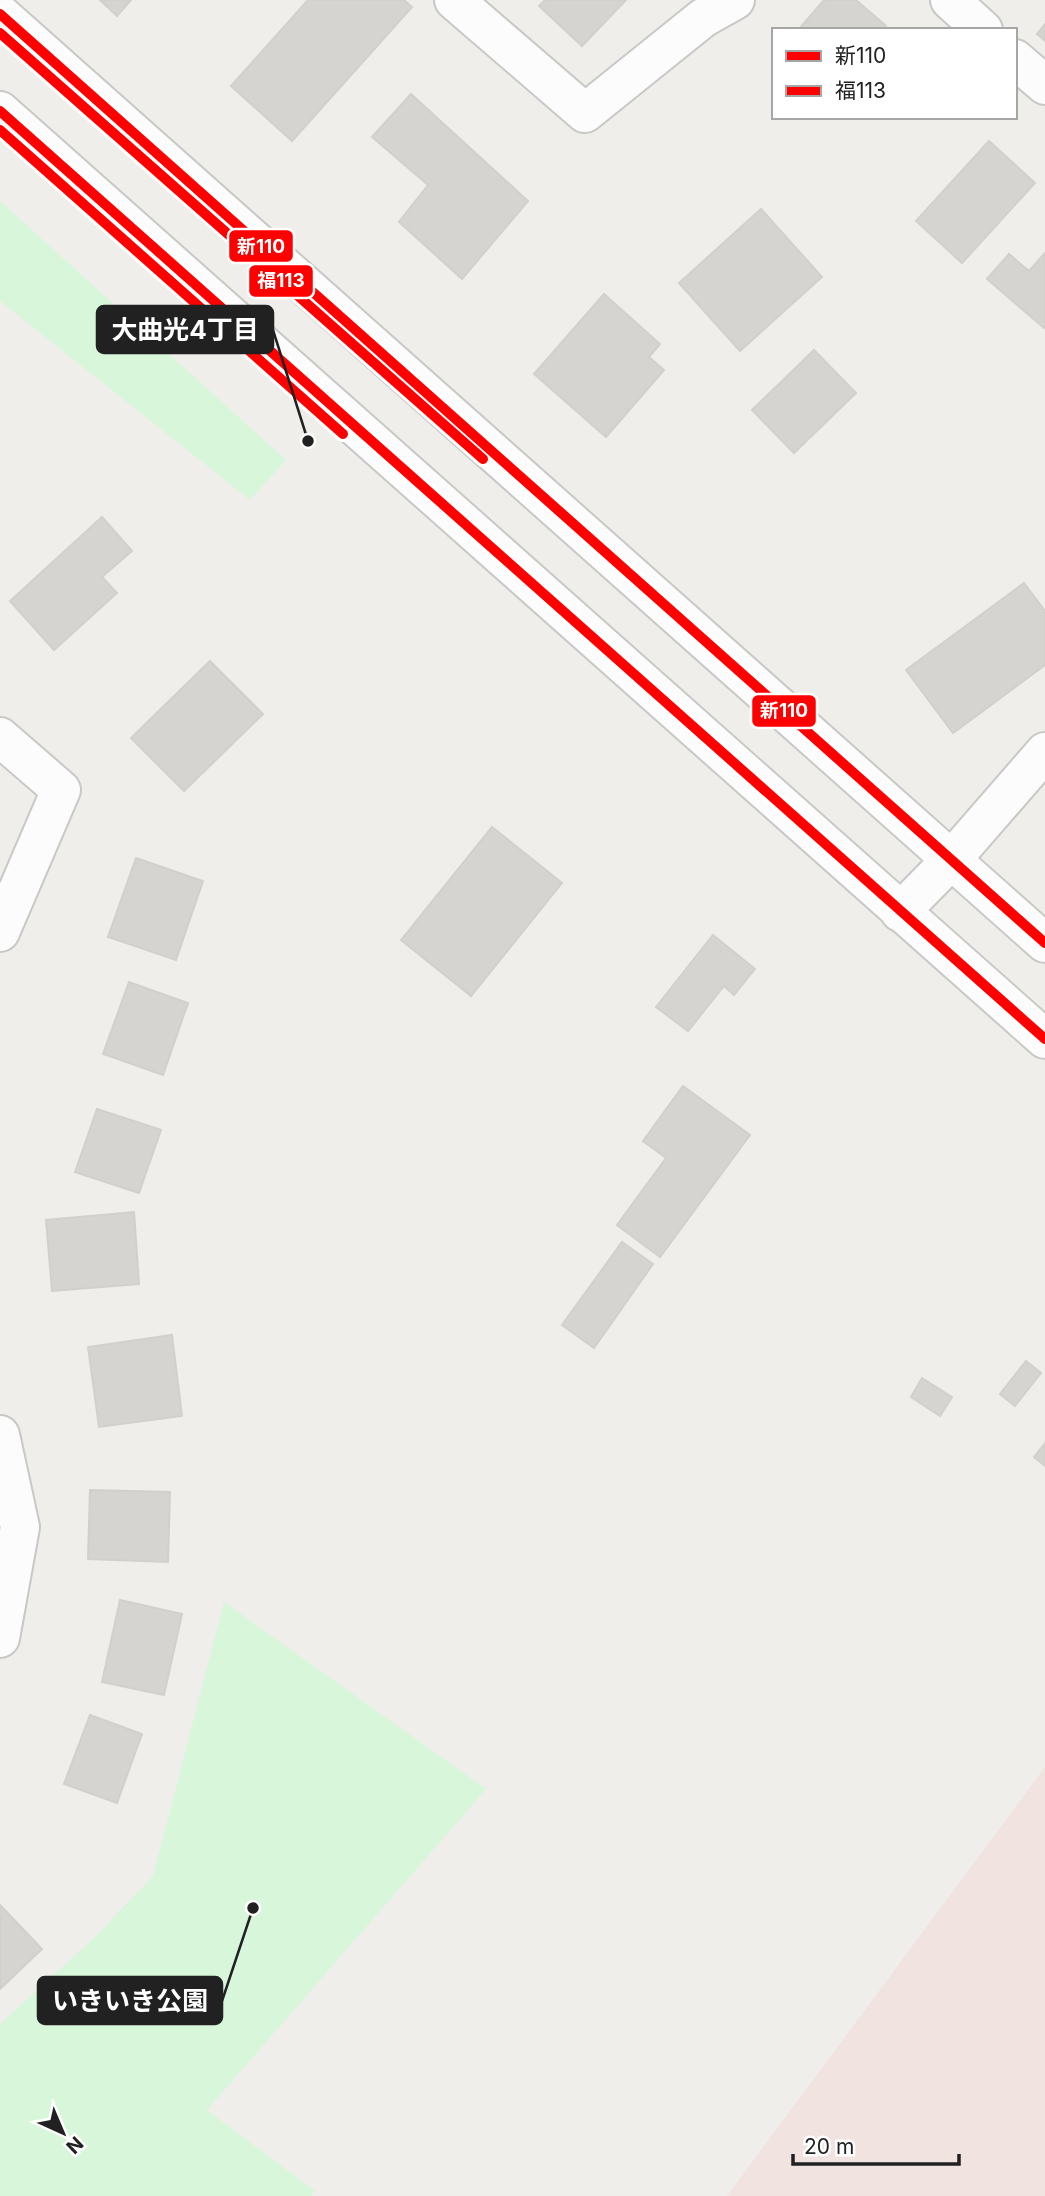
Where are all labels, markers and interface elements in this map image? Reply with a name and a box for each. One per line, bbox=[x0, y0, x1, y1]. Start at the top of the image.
legend bbox=[772, 28, 1017, 119]
text: 新110 bbox=[835, 43, 886, 68]
text: 福113 bbox=[835, 78, 886, 103]
line badge: 新110 bbox=[228, 229, 294, 263]
text: 新110 bbox=[237, 235, 285, 258]
line badge: 福113 bbox=[248, 264, 314, 298]
text: 福113 bbox=[257, 269, 305, 292]
callout: 大曲光4丁目 bbox=[97, 306, 273, 353]
text: 大曲光4丁目 bbox=[111, 314, 259, 345]
line badge: 新110 bbox=[751, 694, 817, 728]
text: 新110 bbox=[760, 699, 808, 722]
callout: いきいき公園 bbox=[38, 1977, 222, 2024]
text: いきいき公園 bbox=[52, 1985, 208, 2016]
north arrow bbox=[28, 2098, 98, 2168]
scale bar bbox=[793, 2122, 959, 2166]
text: N bbox=[61, 2132, 88, 2158]
text: 20 m bbox=[804, 2134, 854, 2159]

